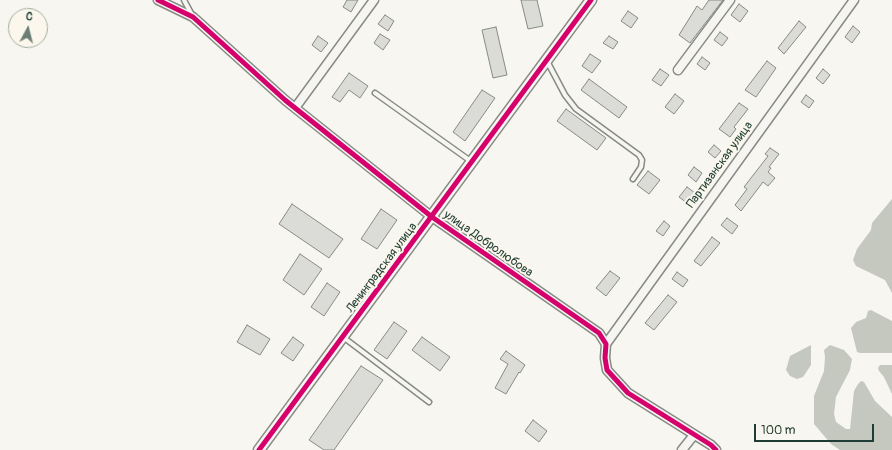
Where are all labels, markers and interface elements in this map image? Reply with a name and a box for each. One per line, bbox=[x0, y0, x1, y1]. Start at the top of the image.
north arrow bbox=[8, 8, 48, 48]
text: С bbox=[25, 10, 34, 23]
street label: Партизанская улица bbox=[684, 119, 756, 211]
street label: улица Добролюбова bbox=[441, 208, 535, 280]
street label: Ленинградская улица bbox=[343, 220, 421, 316]
scale bar bbox=[756, 416, 876, 442]
text: 100 m bbox=[761, 423, 795, 438]

